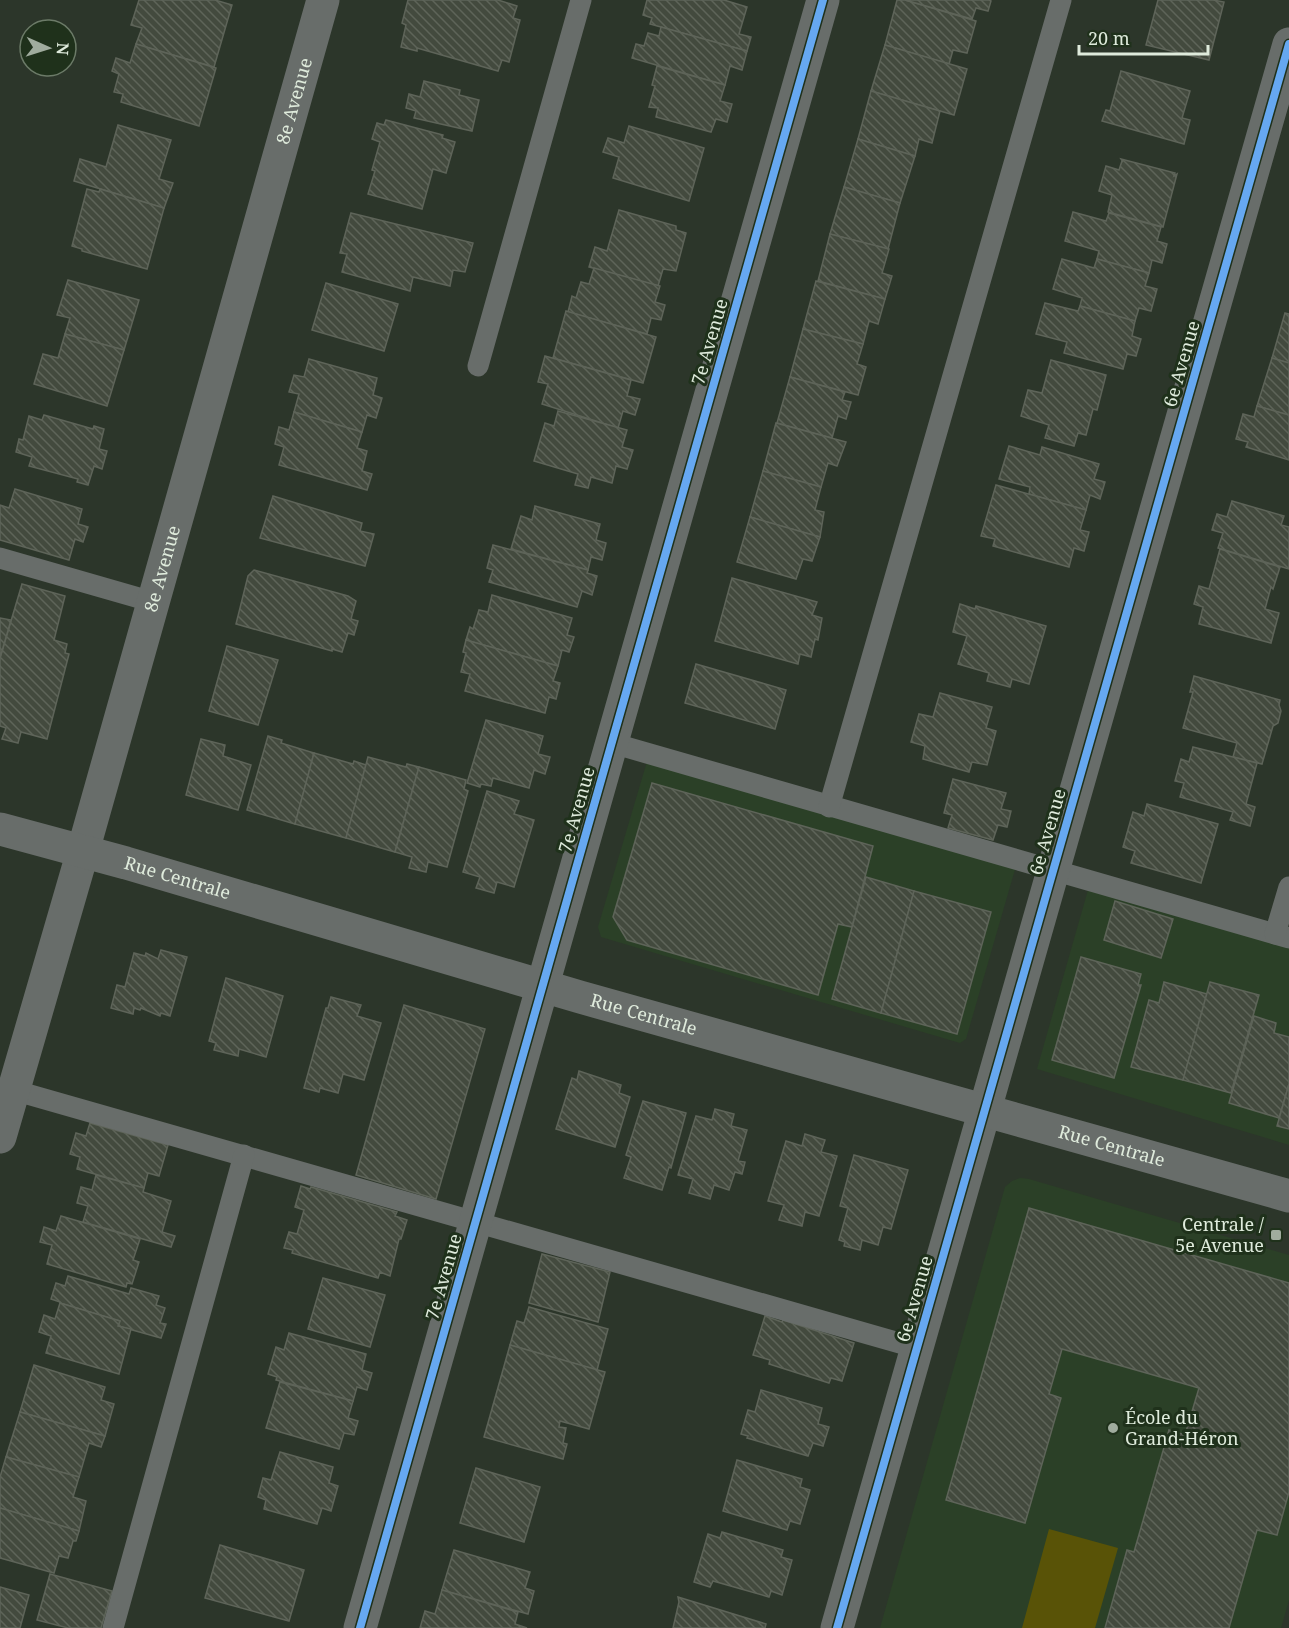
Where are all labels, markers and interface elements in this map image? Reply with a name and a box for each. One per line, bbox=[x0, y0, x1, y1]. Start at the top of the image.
north arrow bbox=[18, 18, 78, 78]
scale bar bbox=[1079, 18, 1208, 56]
text: 20 m bbox=[1088, 26, 1130, 50]
text: N bbox=[52, 42, 74, 56]
street label: 8e Avenue bbox=[270, 55, 317, 147]
street label: 7e Avenue bbox=[685, 296, 733, 388]
street label: 6e Avenue bbox=[1157, 318, 1205, 410]
street label: 8e Avenue bbox=[138, 523, 185, 615]
street label: 7e Avenue bbox=[552, 764, 600, 856]
street label: 6e Avenue bbox=[1023, 786, 1071, 878]
street label: Rue Centrale bbox=[122, 850, 234, 904]
street label: Rue Centrale bbox=[588, 988, 700, 1040]
street label: Rue Centrale bbox=[1056, 1119, 1168, 1172]
place label: Centrale / 5e Avenue bbox=[1175, 1212, 1265, 1257]
marker: Centrale / 5e Avenue bbox=[1269, 1228, 1283, 1242]
street label: 7e Avenue bbox=[419, 1231, 467, 1323]
street label: 6e Avenue bbox=[890, 1253, 938, 1345]
place label: École du Grand-Héron bbox=[1125, 1405, 1239, 1450]
marker: École du Grand-Héron bbox=[1106, 1421, 1120, 1435]

